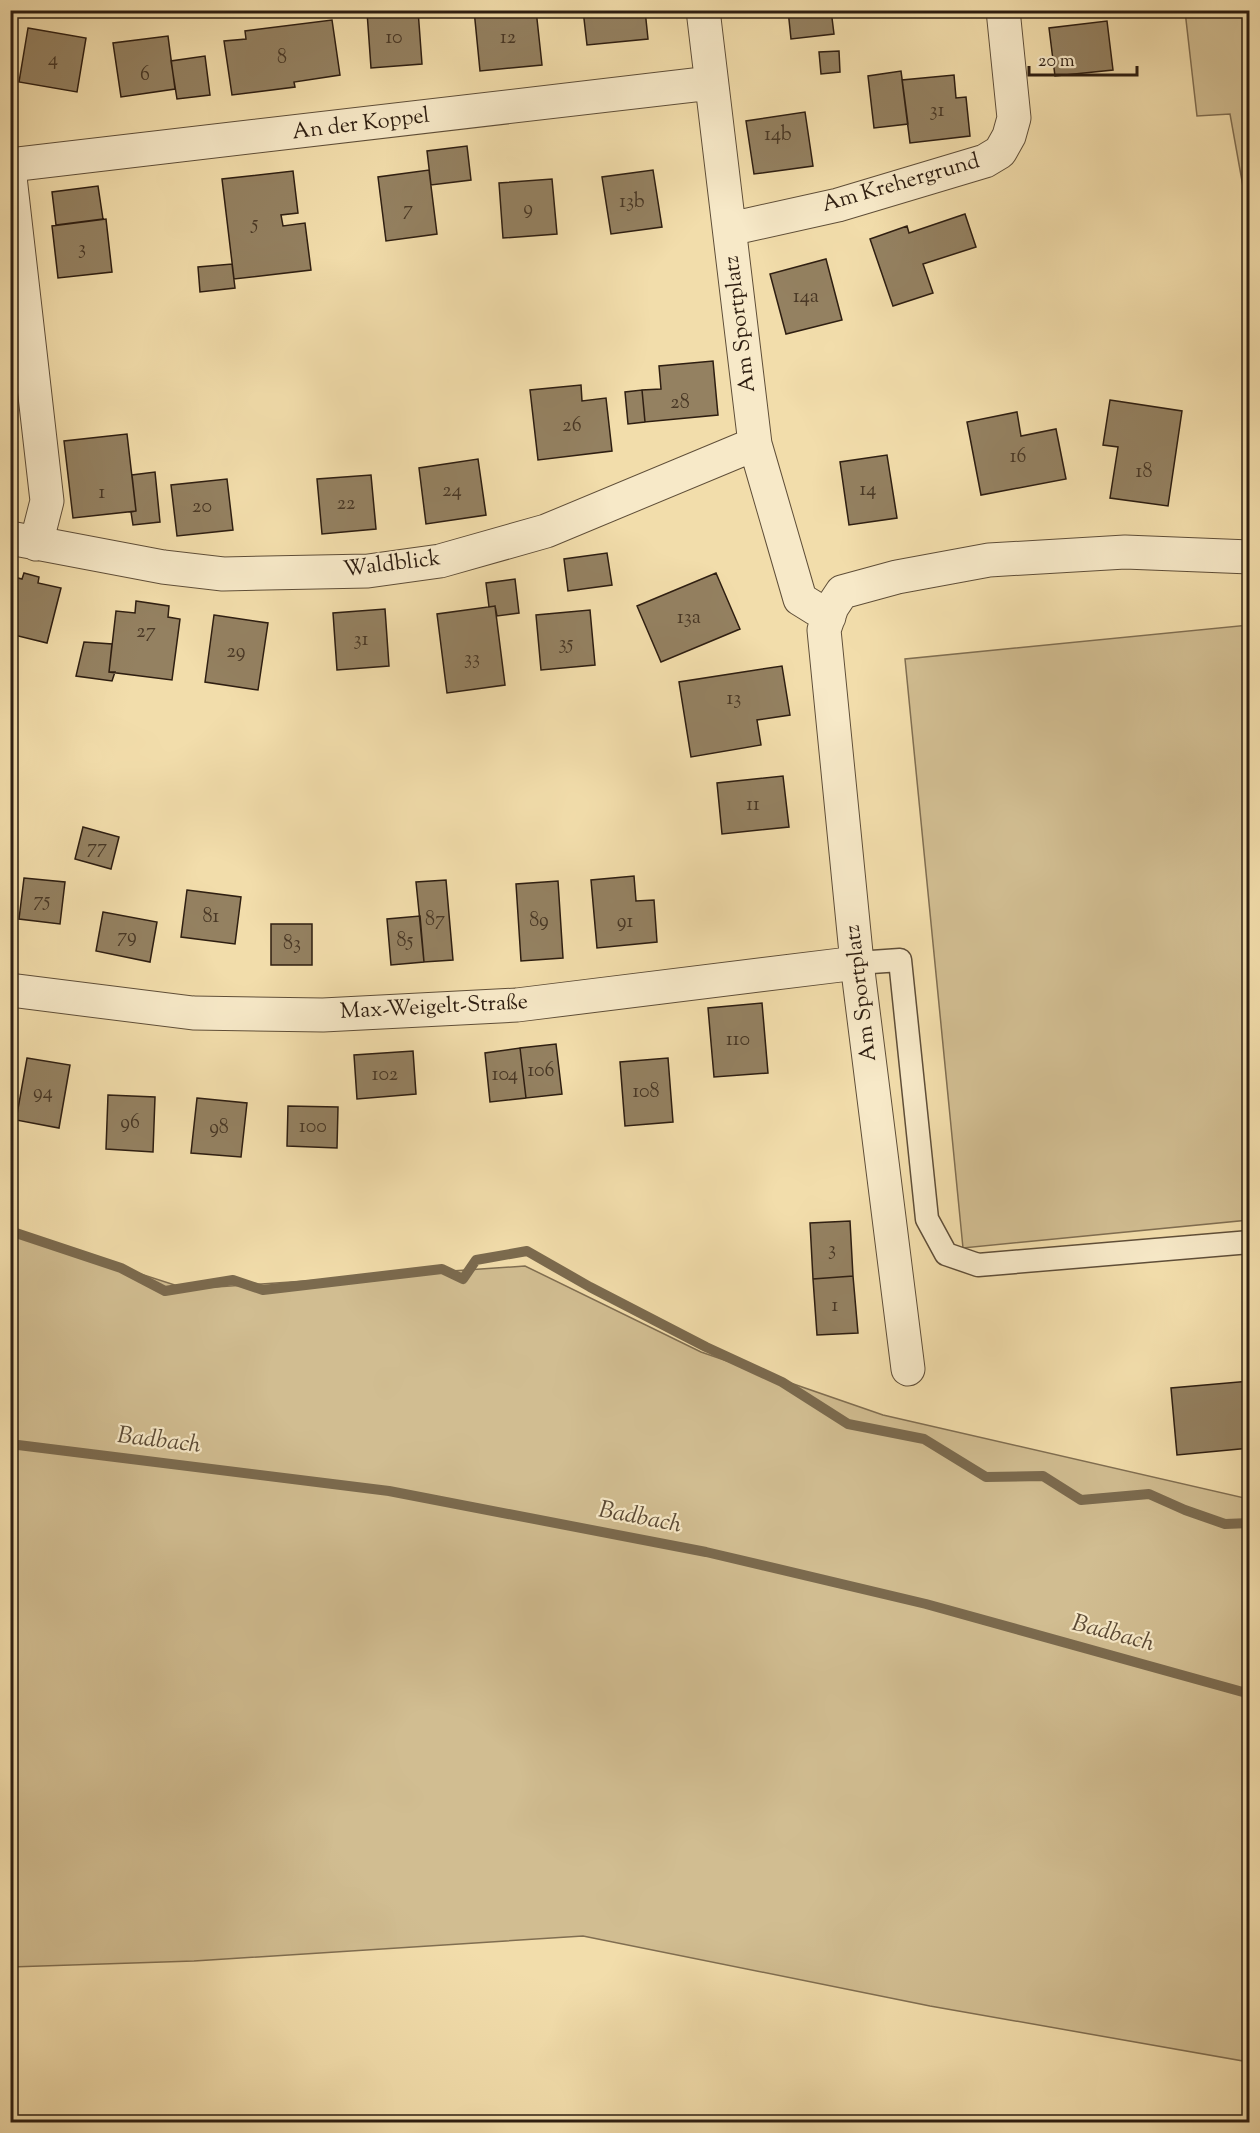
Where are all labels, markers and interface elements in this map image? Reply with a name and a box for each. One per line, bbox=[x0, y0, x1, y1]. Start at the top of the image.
house number: 10 bbox=[385, 24, 403, 53]
house number: 12 bbox=[500, 24, 516, 53]
scale bar bbox=[1029, 39, 1137, 77]
house number: 8 bbox=[277, 44, 287, 73]
house number: 4 bbox=[48, 46, 58, 75]
text: 20 m bbox=[1038, 49, 1075, 75]
house number: 6 bbox=[140, 61, 150, 90]
house number: 31 bbox=[930, 97, 945, 126]
street label: An der Koppel bbox=[290, 101, 432, 149]
house number: 14b bbox=[764, 121, 792, 150]
street label: Am Krehergrund bbox=[818, 146, 984, 222]
house number: 13b bbox=[619, 188, 645, 217]
house number: 9 bbox=[523, 195, 533, 224]
house number: 7 bbox=[403, 196, 413, 225]
house number: 5 bbox=[251, 210, 259, 239]
house number: 3 bbox=[78, 235, 86, 264]
street label: Am Sportplatz bbox=[717, 254, 765, 394]
house number: 14a bbox=[793, 283, 819, 312]
house number: 28 bbox=[670, 389, 690, 418]
house number: 26 bbox=[562, 412, 582, 441]
house number: 16 bbox=[1010, 443, 1026, 472]
house number: 18 bbox=[1136, 458, 1152, 487]
house number: 14 bbox=[860, 476, 876, 505]
house number: 24 bbox=[442, 477, 462, 506]
house number: 1 bbox=[99, 479, 106, 508]
house number: 22 bbox=[337, 490, 355, 519]
house number: 20 bbox=[192, 493, 212, 522]
street label: Waldblick bbox=[342, 543, 443, 587]
house number: 13a bbox=[677, 604, 701, 633]
house number: 27 bbox=[136, 618, 156, 647]
house number: 31 bbox=[354, 626, 369, 655]
house number: 35 bbox=[559, 630, 574, 659]
house number: 29 bbox=[226, 638, 246, 667]
house number: 33 bbox=[464, 645, 480, 674]
house number: 13 bbox=[727, 685, 741, 714]
house number: 11 bbox=[746, 791, 760, 820]
house number: 77 bbox=[87, 834, 107, 863]
house number: 75 bbox=[34, 887, 51, 916]
house number: 81 bbox=[203, 903, 220, 932]
house number: 87 bbox=[425, 906, 445, 935]
house number: 89 bbox=[529, 907, 549, 936]
house number: 91 bbox=[617, 908, 633, 937]
house number: 79 bbox=[117, 923, 137, 952]
street label: Am Sportplatz bbox=[838, 923, 886, 1063]
house number: 85 bbox=[397, 927, 414, 956]
house number: 83 bbox=[283, 930, 301, 959]
street label: Max-Weigelt-Straße bbox=[339, 987, 529, 1029]
house number: 110 bbox=[726, 1026, 750, 1055]
house number: 106 bbox=[527, 1057, 555, 1086]
house number: 102 bbox=[372, 1061, 398, 1090]
house number: 104 bbox=[492, 1061, 518, 1090]
house number: 108 bbox=[632, 1078, 660, 1107]
house number: 94 bbox=[33, 1079, 53, 1108]
house number: 96 bbox=[120, 1109, 140, 1138]
house number: 100 bbox=[299, 1113, 327, 1142]
house number: 98 bbox=[209, 1114, 229, 1143]
house number: 3 bbox=[828, 1236, 836, 1265]
house number: 1 bbox=[832, 1292, 839, 1321]
water label: Badbach bbox=[115, 1419, 203, 1463]
water label: Badbach bbox=[596, 1493, 685, 1543]
water label: Badbach bbox=[1068, 1607, 1158, 1661]

